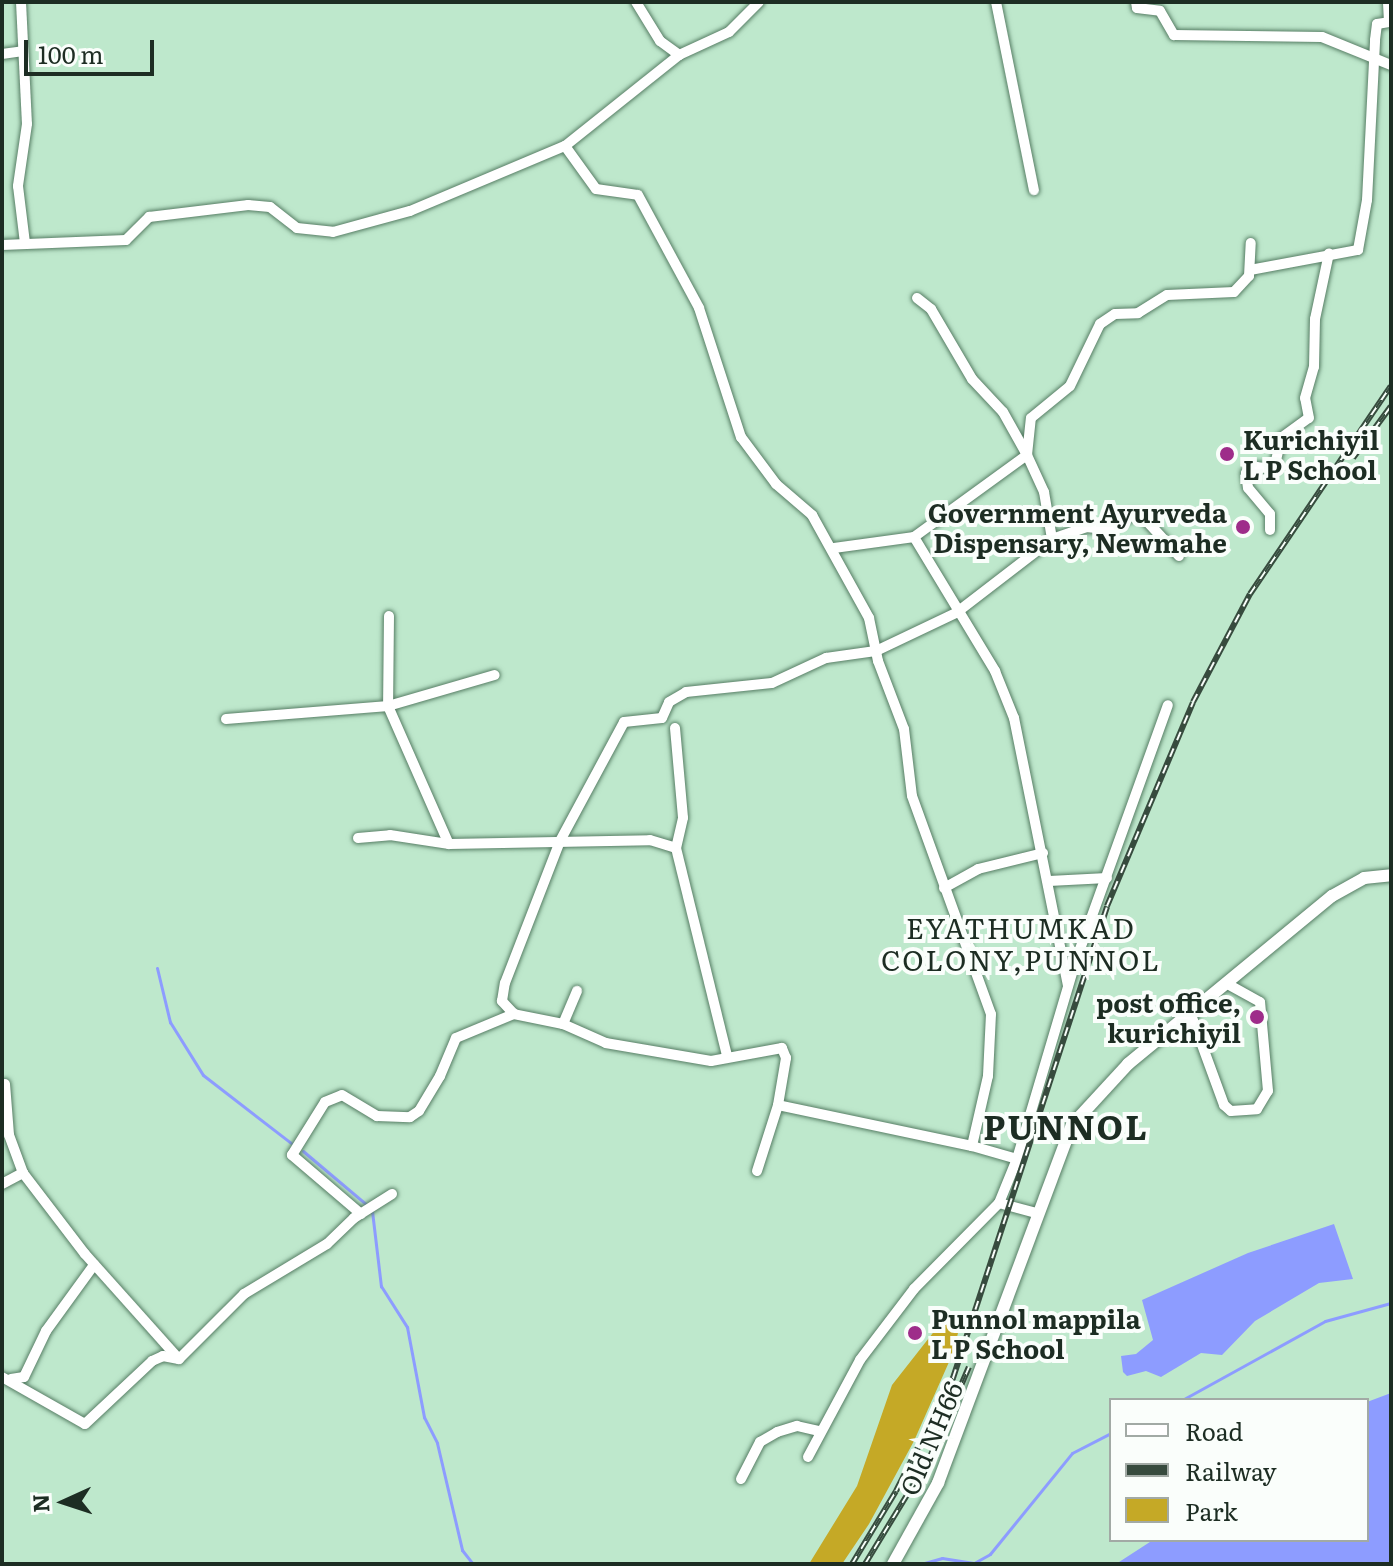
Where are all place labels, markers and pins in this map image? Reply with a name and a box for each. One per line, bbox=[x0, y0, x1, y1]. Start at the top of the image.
place label: Kurichiyil L P School bbox=[1243, 423, 1379, 484]
marker: Kurichiyil L P School bbox=[1218, 445, 1236, 463]
place label: Government Ayurveda Dispensary, Newmahe bbox=[928, 496, 1227, 558]
marker: Government Ayurveda Dispensary, Newmahe bbox=[1234, 518, 1252, 536]
place label: post office, kurichiyil bbox=[1096, 986, 1241, 1048]
marker: post office, kurichiyil bbox=[1248, 1008, 1266, 1026]
place label: Punnol mappila L P School bbox=[931, 1302, 1141, 1364]
marker: Punnol mappila L P School bbox=[906, 1324, 924, 1342]

